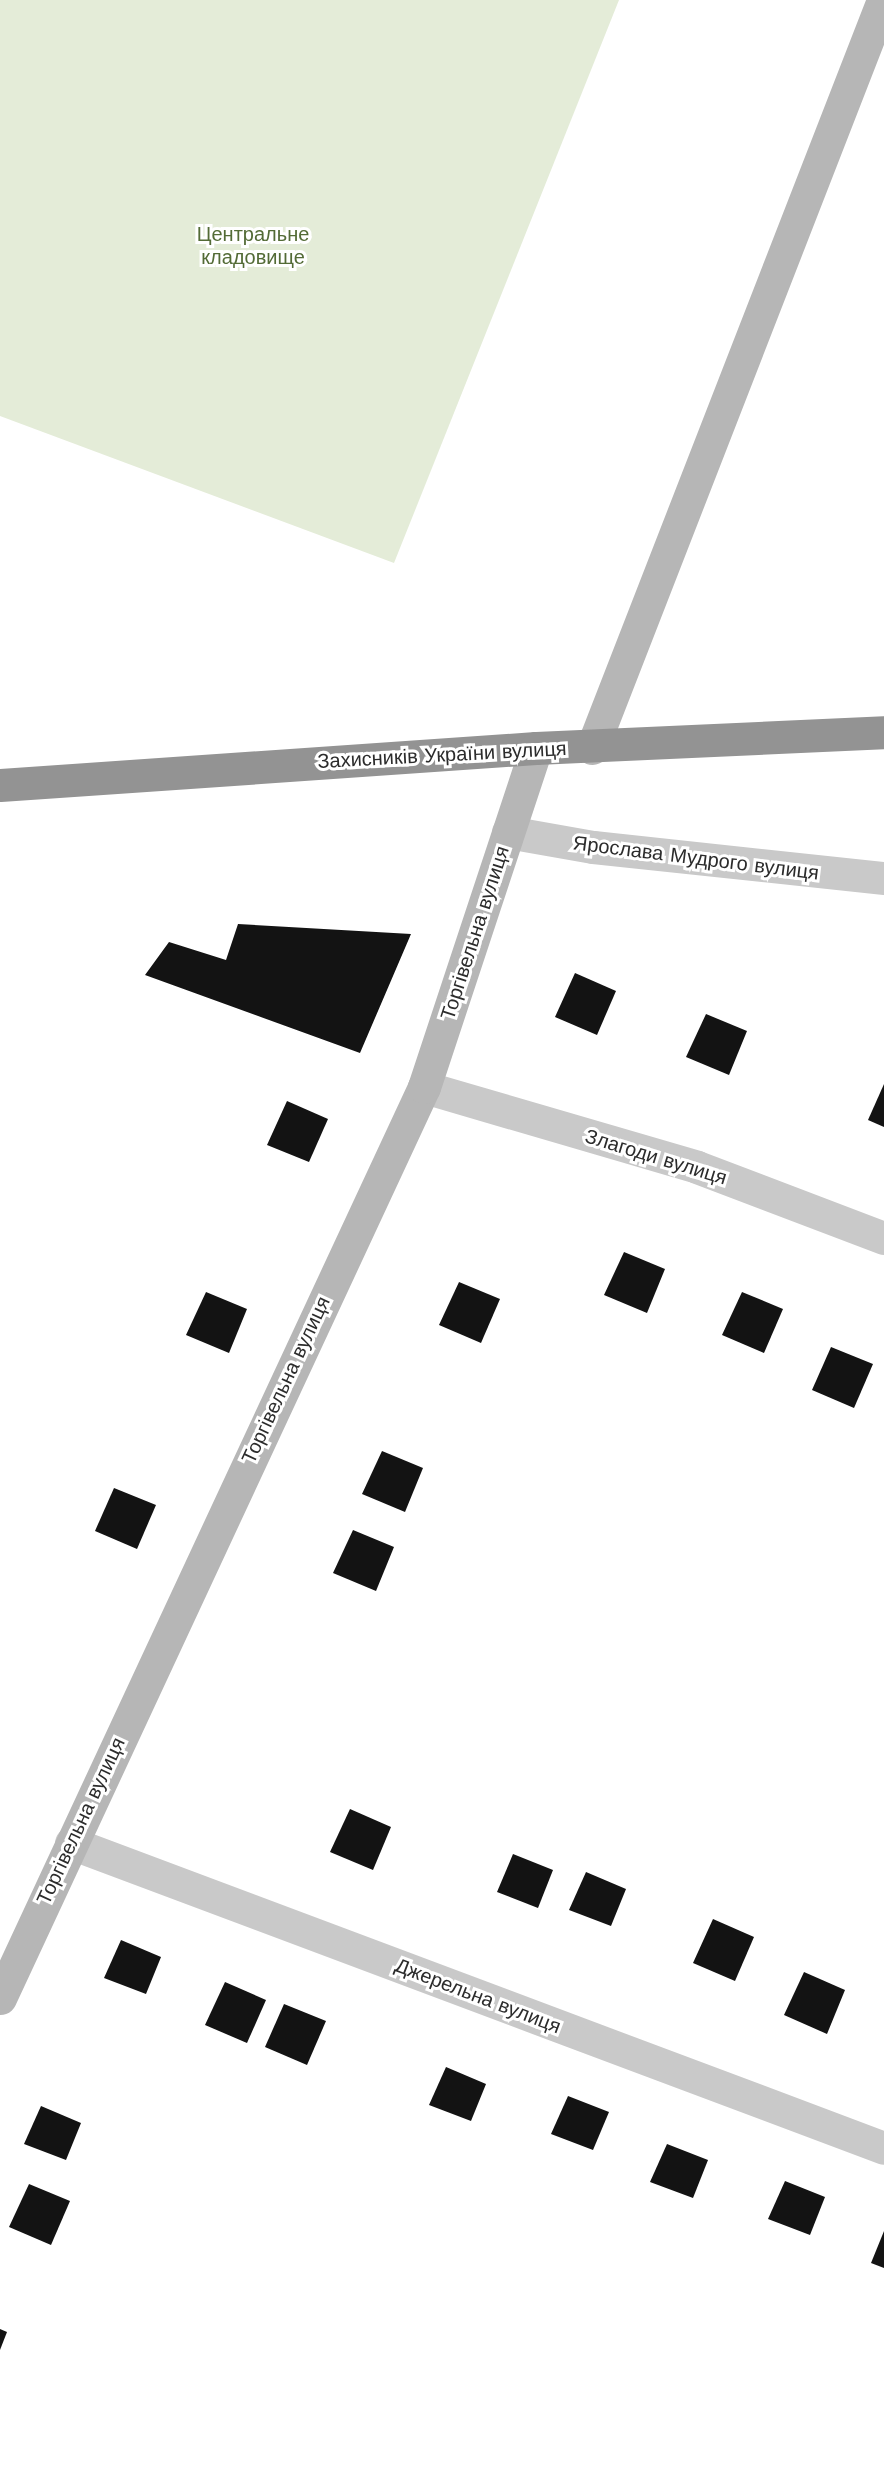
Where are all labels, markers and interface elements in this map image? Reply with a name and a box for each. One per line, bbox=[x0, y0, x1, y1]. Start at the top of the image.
park label: Центральне кладовище bbox=[197, 223, 309, 270]
street label: Захисників України вулиця bbox=[317, 736, 567, 774]
street label: Ярослава Мудрого вулиця bbox=[572, 831, 820, 885]
street label: Торгівельна вулиця bbox=[436, 843, 514, 1023]
street label: Злагоди вулиця bbox=[582, 1124, 730, 1190]
street label: Торгівельна вулиця bbox=[237, 1293, 335, 1467]
street label: Торгівельна вулиця bbox=[32, 1734, 130, 1908]
street label: Джерельна вулиця bbox=[392, 1953, 564, 2039]

